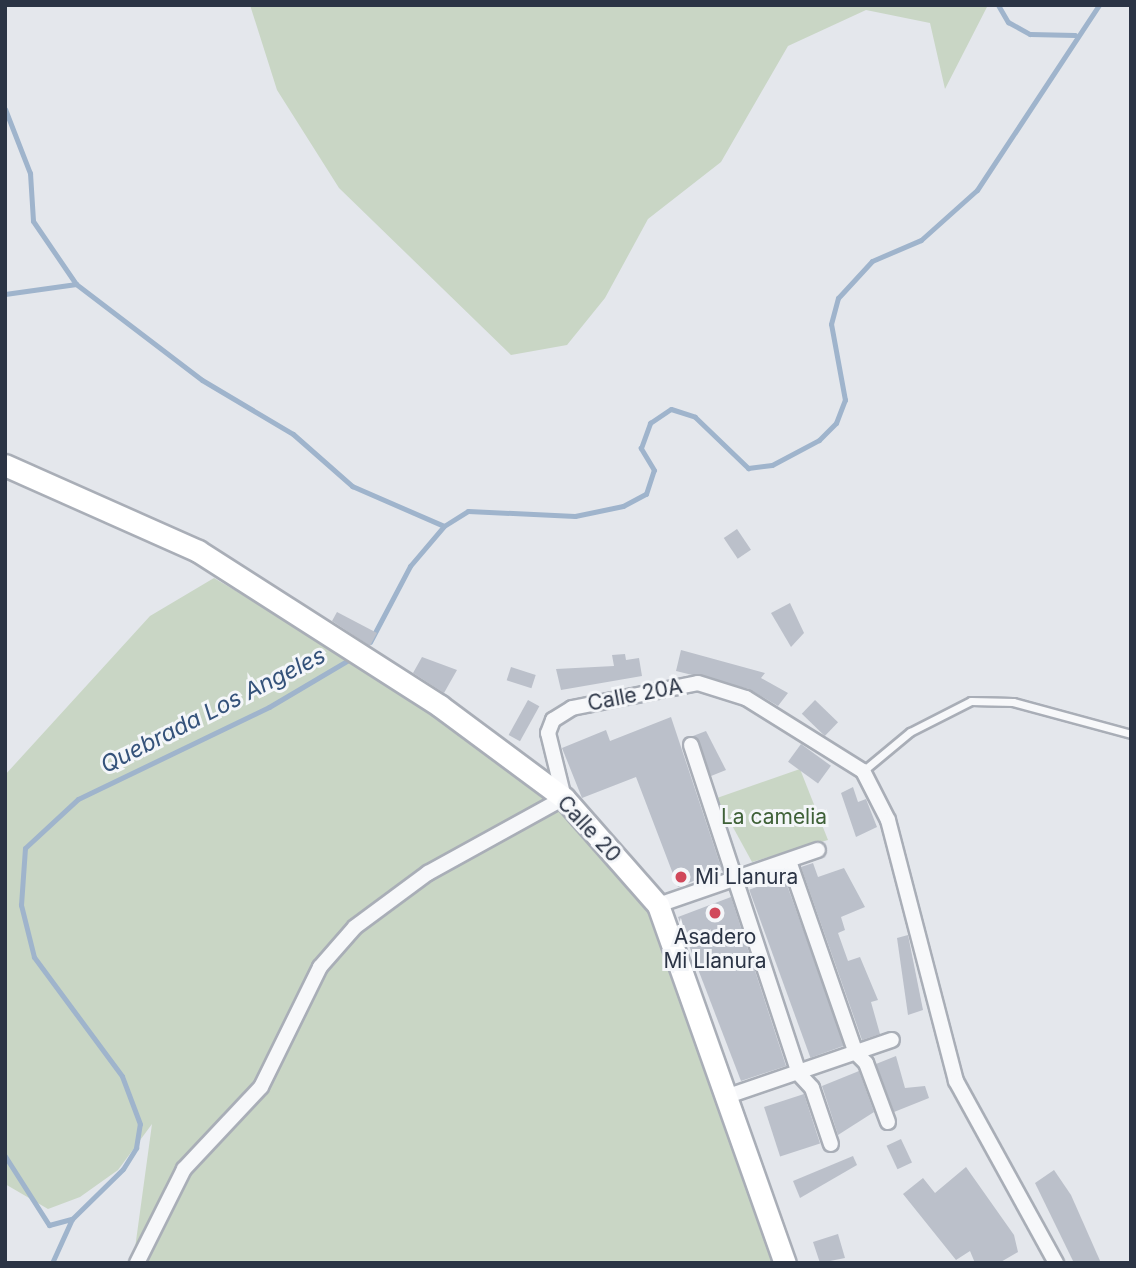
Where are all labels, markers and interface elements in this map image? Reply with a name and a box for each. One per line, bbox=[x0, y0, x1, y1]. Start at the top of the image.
water label: Quebrada Los Angeles bbox=[96, 641, 330, 779]
street label: Calle 20A bbox=[585, 673, 685, 717]
street label: Calle 20 bbox=[552, 791, 626, 867]
park label: La camelia bbox=[721, 804, 827, 830]
place label: Mi Llanura bbox=[695, 864, 798, 890]
marker: Mi Llanura bbox=[673, 869, 689, 885]
marker: Asadero Mi Llanura bbox=[707, 905, 723, 921]
place label: Asadero Mi Llanura bbox=[663, 924, 767, 974]

